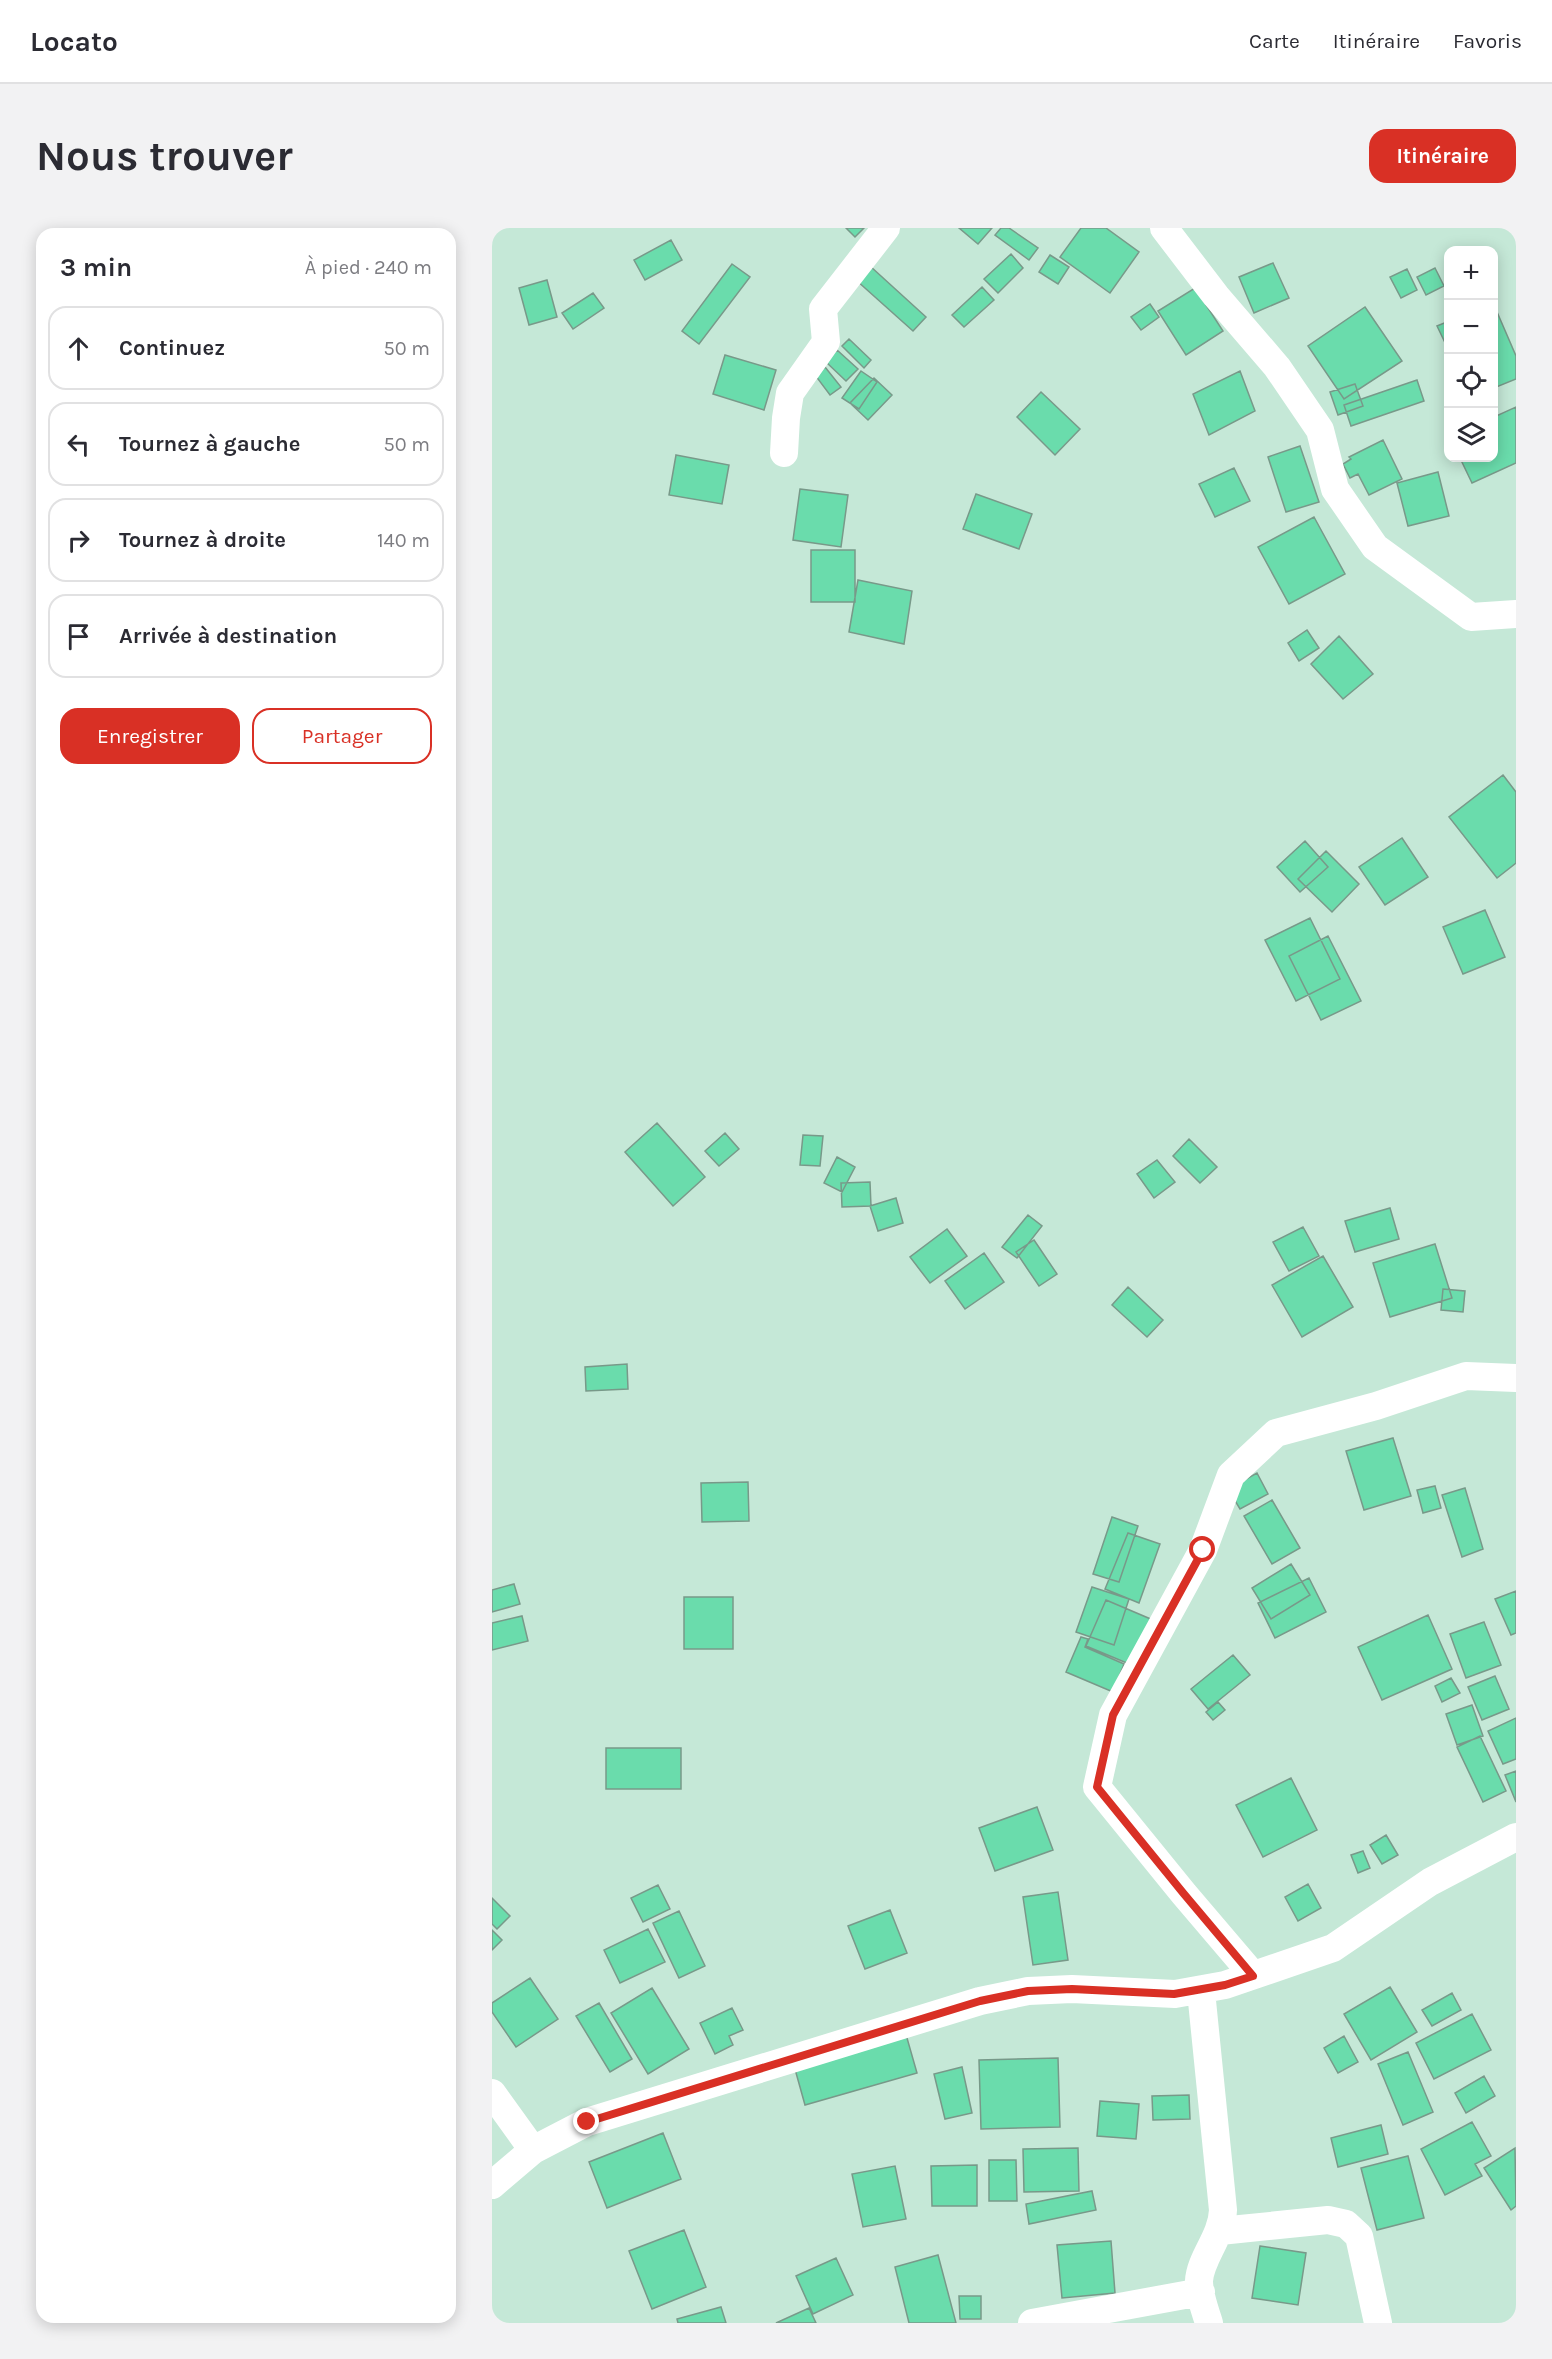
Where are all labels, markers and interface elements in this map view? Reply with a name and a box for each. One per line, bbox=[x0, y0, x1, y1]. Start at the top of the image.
text: Locato bbox=[30, 25, 118, 58]
text: Carte bbox=[1249, 29, 1300, 53]
text: Itinéraire bbox=[1333, 29, 1420, 53]
text: Favoris bbox=[1453, 29, 1522, 53]
button: Itinéraire bbox=[1369, 129, 1516, 183]
text: Nous trouver bbox=[36, 131, 293, 181]
map controls bbox=[1444, 246, 1498, 462]
button: + bbox=[1444, 246, 1498, 300]
text: 3 min bbox=[60, 252, 132, 283]
text: À pied · 240 m bbox=[305, 256, 432, 279]
button: − bbox=[1444, 300, 1498, 354]
icon: ahead bbox=[62, 332, 95, 365]
text: Continuez bbox=[119, 335, 225, 361]
text: 50 m bbox=[383, 337, 430, 360]
button: locate bbox=[1444, 354, 1498, 408]
button: layers bbox=[1444, 408, 1498, 462]
icon: left bbox=[62, 428, 95, 461]
text: Tournez à gauche bbox=[119, 431, 300, 457]
text: 50 m bbox=[383, 433, 430, 456]
icon: right bbox=[62, 524, 95, 557]
text: Tournez à droite bbox=[119, 527, 286, 553]
text: 140 m bbox=[377, 529, 430, 552]
icon: arrive bbox=[62, 620, 95, 653]
text: Arrivée à destination bbox=[119, 623, 337, 649]
button: Enregistrer bbox=[60, 708, 240, 764]
button: Partager bbox=[252, 708, 432, 764]
route start bbox=[1189, 1536, 1215, 1562]
route end bbox=[573, 2108, 599, 2134]

